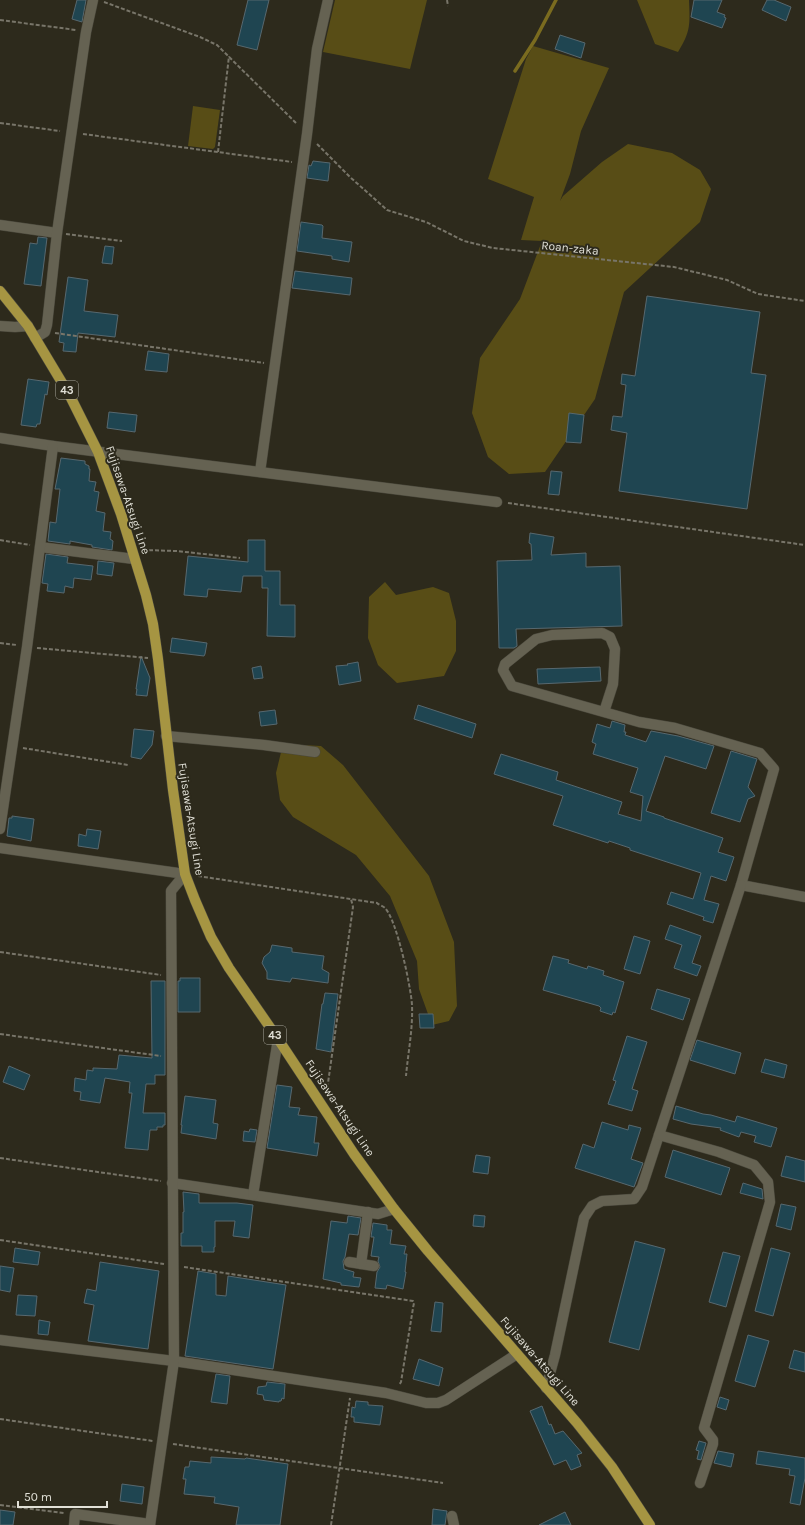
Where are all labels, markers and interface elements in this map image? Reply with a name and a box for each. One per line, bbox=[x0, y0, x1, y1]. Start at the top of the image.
street label: Roan-zaka bbox=[541, 238, 599, 258]
road number: 43 bbox=[56, 381, 78, 399]
street label: Fujisawa-Atsugi Line bbox=[103, 444, 153, 556]
street label: Fujisawa-Atsugi Line bbox=[175, 762, 207, 876]
road number: 43 bbox=[264, 1026, 286, 1044]
street label: Fujisawa-Atsugi Line bbox=[302, 1057, 378, 1159]
street label: Fujisawa-Atsugi Line bbox=[497, 1313, 583, 1409]
scale bar bbox=[18, 1483, 107, 1509]
text: 50 m bbox=[24, 1490, 52, 1504]

